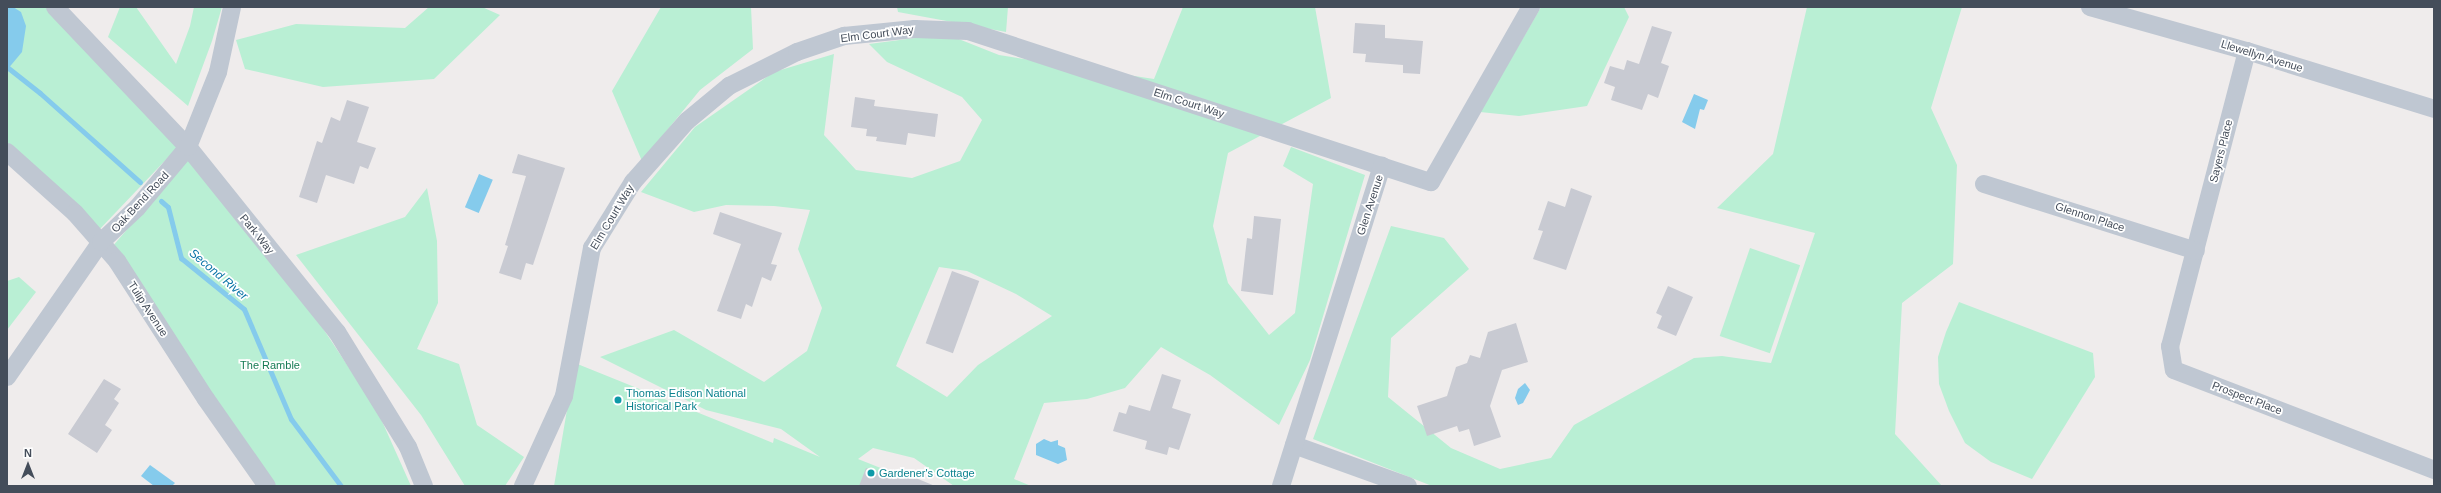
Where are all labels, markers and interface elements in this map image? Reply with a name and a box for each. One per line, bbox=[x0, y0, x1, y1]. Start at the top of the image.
street label: Elm Court Way bbox=[840, 23, 914, 45]
street label: Llewellyn Avenue bbox=[2219, 37, 2305, 75]
street label: Elm Court Way bbox=[1152, 85, 1226, 121]
street label: Sayers Place bbox=[2207, 118, 2235, 184]
street label: Oak Bend Road bbox=[108, 169, 172, 235]
street label: Glen Avenue bbox=[1354, 173, 1386, 237]
street label: Elm Court Way bbox=[587, 182, 637, 252]
street label: Glennon Place bbox=[2054, 200, 2126, 234]
street label: Park Way bbox=[237, 211, 277, 257]
water label: Second River bbox=[186, 246, 250, 304]
street label: Tulip Avenue bbox=[125, 279, 171, 339]
park label: The Ramble bbox=[240, 358, 300, 372]
street label: Prospect Place bbox=[2210, 379, 2284, 417]
place label: Thomas Edison National Historical Park bbox=[626, 387, 746, 413]
marker: Thomas Edison National Historical Park bbox=[613, 395, 623, 405]
north arrow bbox=[8, 445, 48, 485]
text: N bbox=[24, 447, 32, 459]
place label: Gardener's Cottage bbox=[879, 466, 975, 480]
marker: Gardener's Cottage bbox=[866, 468, 876, 478]

